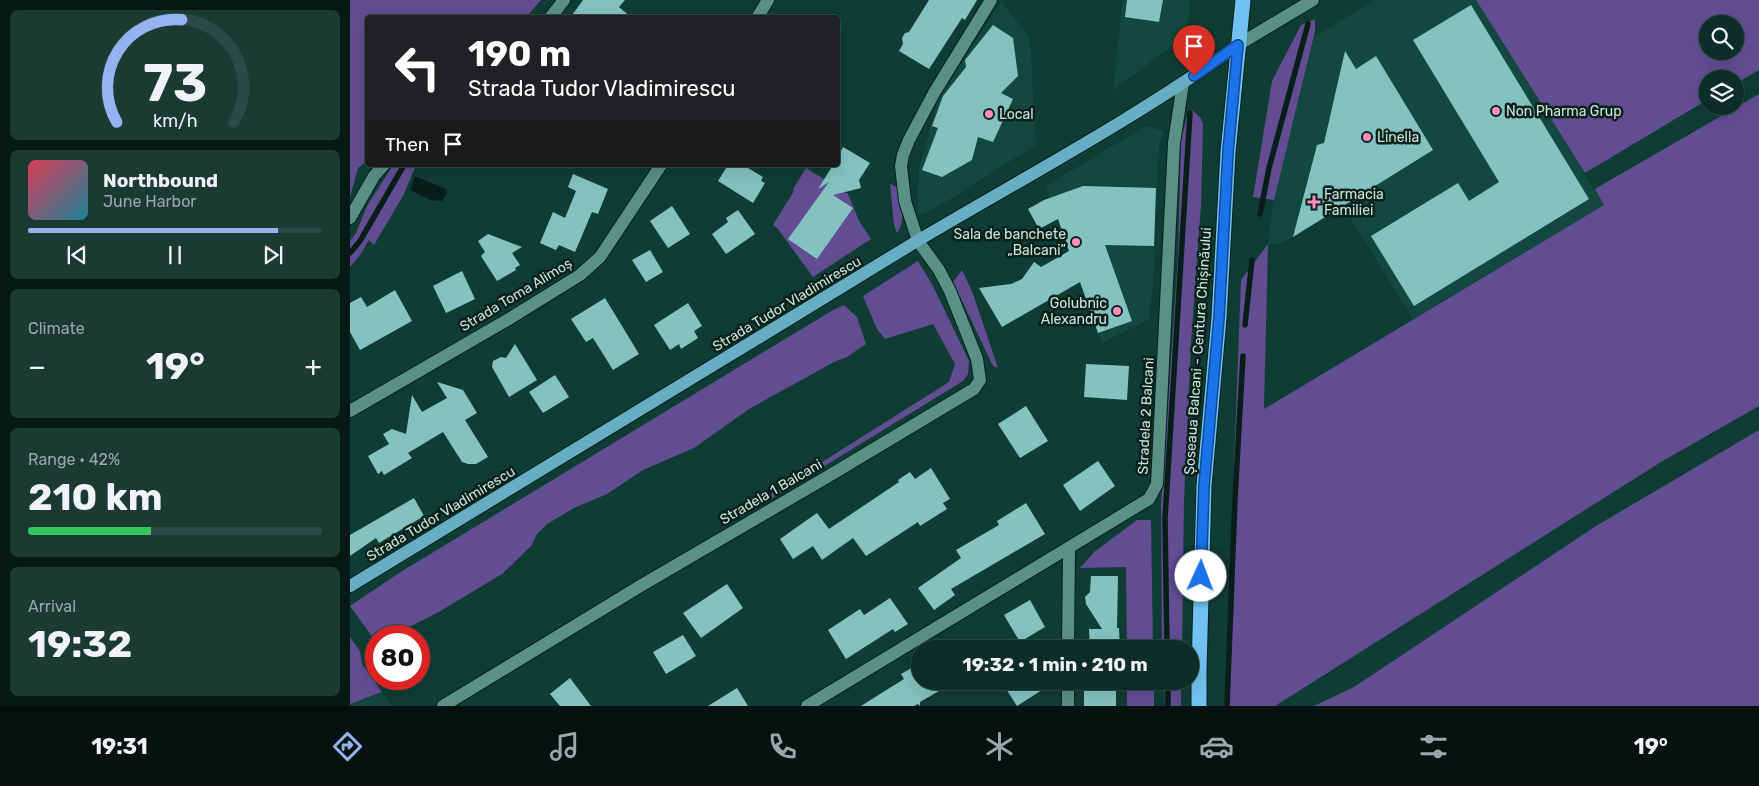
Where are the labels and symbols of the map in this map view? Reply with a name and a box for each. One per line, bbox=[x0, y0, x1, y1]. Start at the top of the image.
pin bbox=[1173, 25, 1215, 76]
place label: Non Pharma Grup bbox=[1506, 103, 1621, 120]
marker: Non Pharma Grup bbox=[1490, 105, 1502, 117]
place label: Local bbox=[999, 106, 1034, 123]
marker: Local bbox=[983, 108, 995, 120]
place label: Linella bbox=[1377, 129, 1419, 146]
marker: Linella bbox=[1361, 131, 1373, 143]
place label: Farmacia Familiei bbox=[1324, 186, 1384, 219]
marker: Farmacia Familiei bbox=[1308, 196, 1320, 208]
place label: Sala de banchete „Balcani” bbox=[953, 226, 1066, 259]
street label: Șoseaua Balcani - Centura Chișinăului bbox=[1181, 227, 1215, 475]
marker: Sala de banchete „Balcani” bbox=[1070, 236, 1082, 248]
street label: Strada Tudor Vladimirescu bbox=[710, 253, 864, 355]
street label: Strada Toma Alimoș bbox=[457, 255, 575, 335]
place label: Golubnic Alexandru bbox=[1041, 295, 1107, 328]
marker: Golubnic Alexandru bbox=[1111, 305, 1123, 317]
street label: Stradela 2 Balcani bbox=[1134, 357, 1158, 475]
street label: Stradela 1 Balcani bbox=[717, 456, 825, 528]
street label: Strada Tudor Vladimirescu bbox=[364, 463, 518, 565]
position arrow bbox=[1174, 549, 1226, 601]
speed limit sign: 80 bbox=[365, 625, 430, 690]

